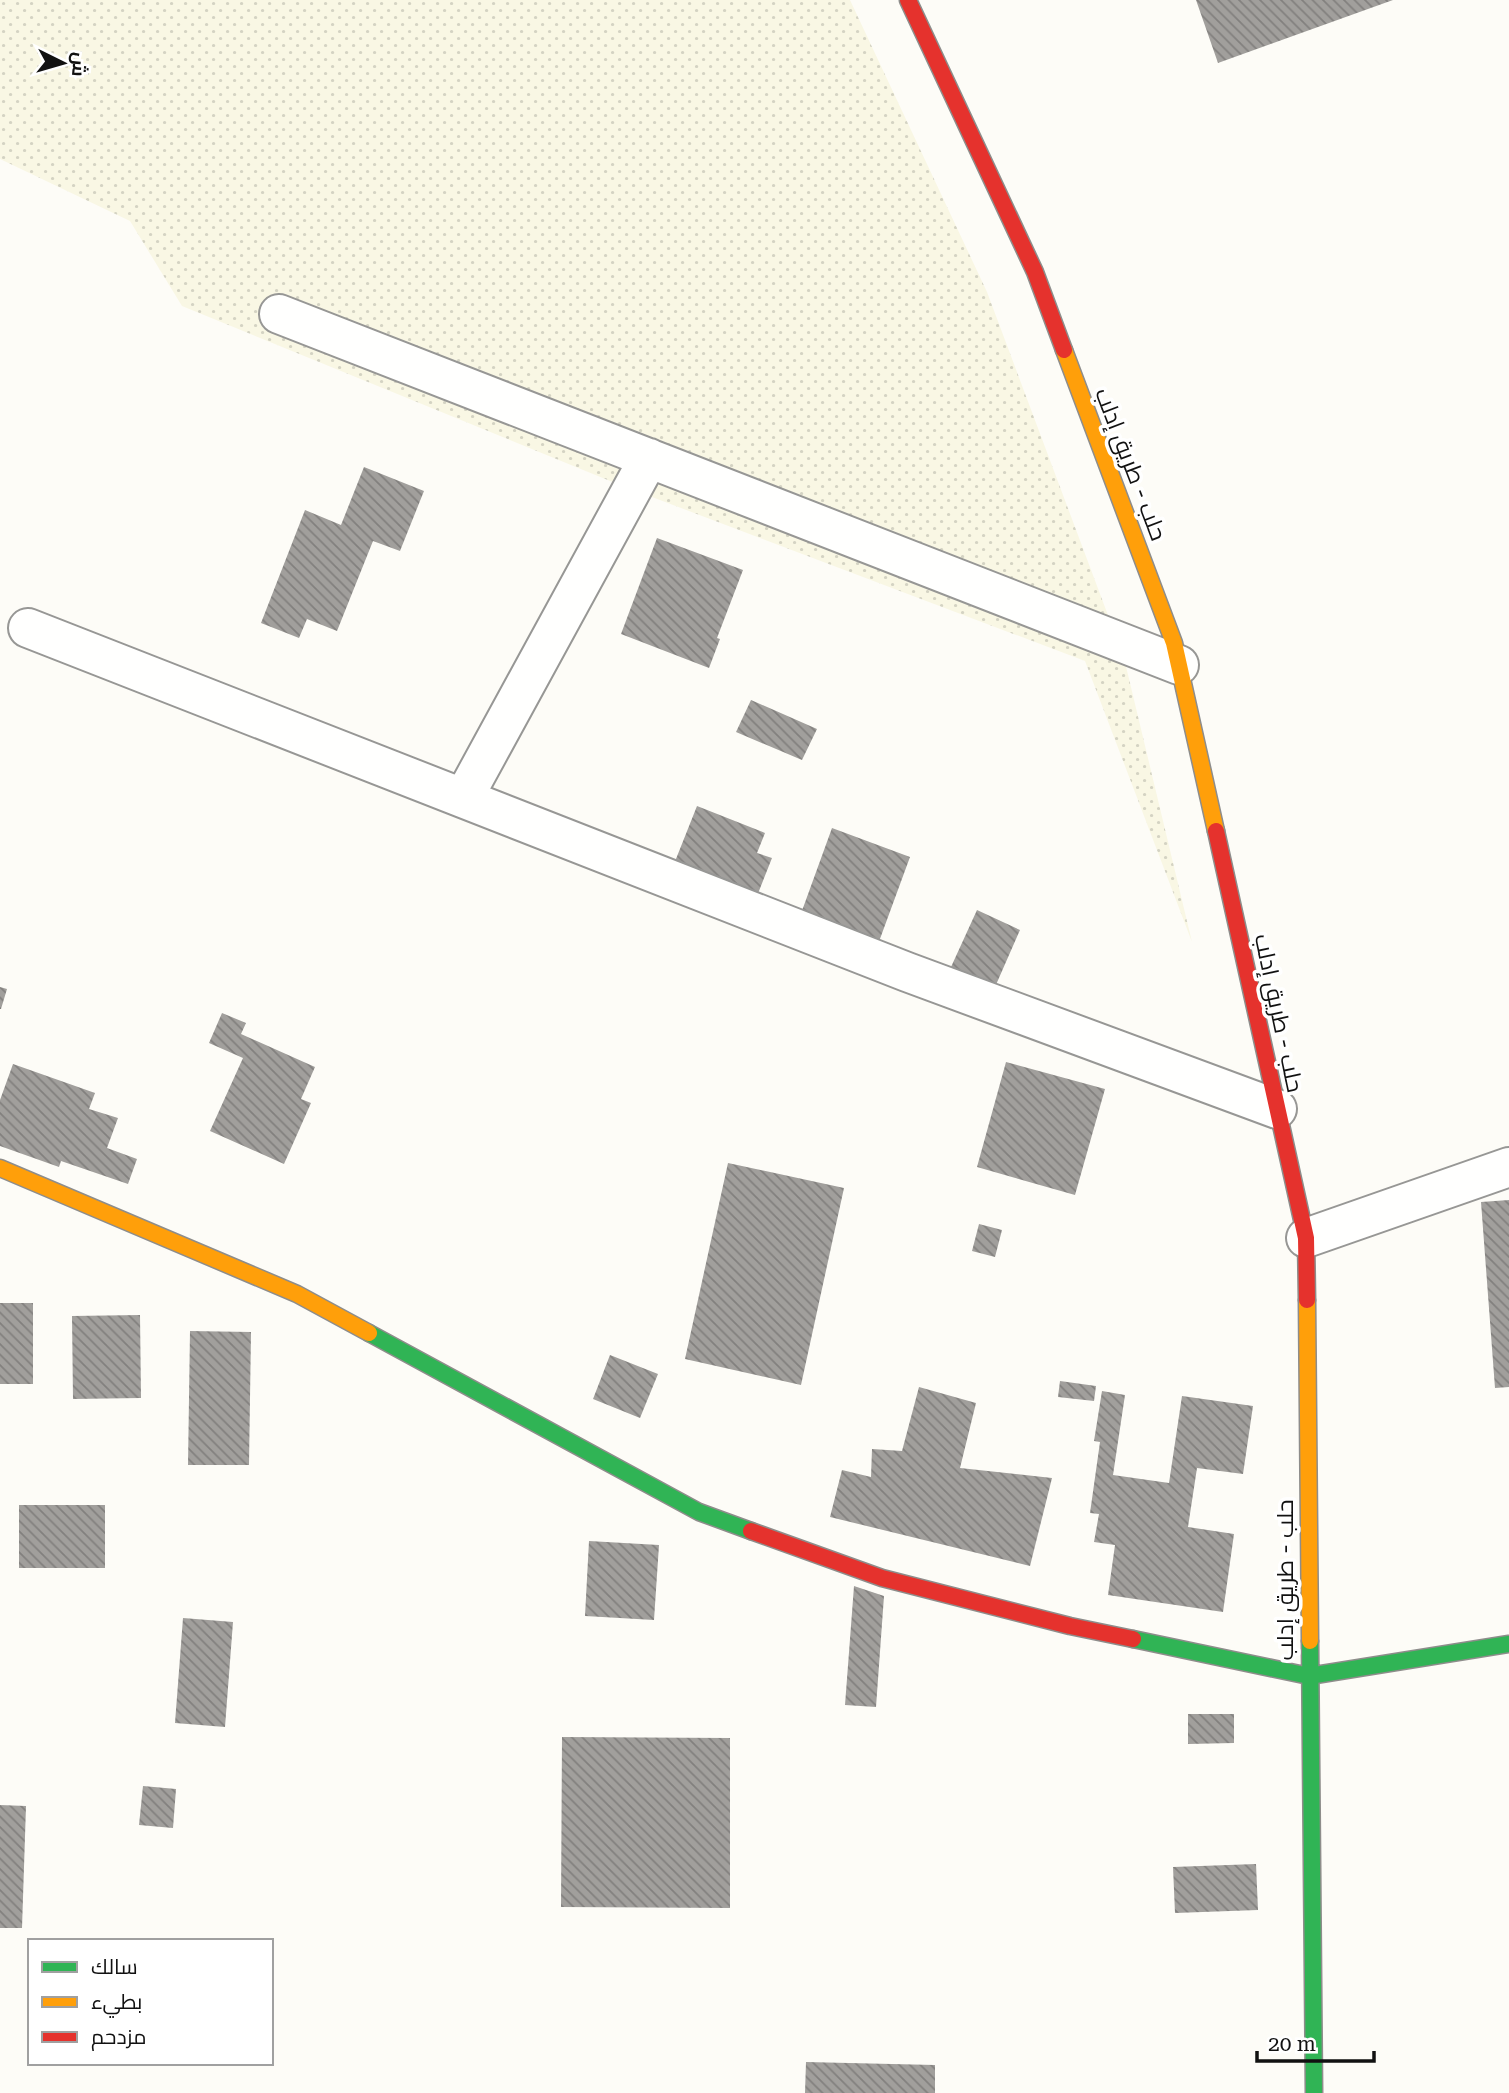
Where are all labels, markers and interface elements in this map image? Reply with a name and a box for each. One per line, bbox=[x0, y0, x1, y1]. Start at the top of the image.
north arrow bbox=[28, 28, 98, 98]
text: ش bbox=[67, 51, 92, 78]
street label: حلب - طريق إدلب bbox=[1088, 384, 1172, 545]
street label: حلب - طريق إدلب bbox=[1248, 931, 1308, 1095]
street label: حلب - طريق إدلب bbox=[1272, 1499, 1300, 1661]
legend bbox=[28, 1939, 273, 2065]
text: سالك bbox=[91, 1955, 138, 1979]
text: بطيء bbox=[91, 1990, 142, 2018]
scale bar bbox=[1257, 2020, 1374, 2064]
text: مزدحم bbox=[91, 2025, 146, 2051]
text: 20 m bbox=[1268, 2032, 1316, 2056]

